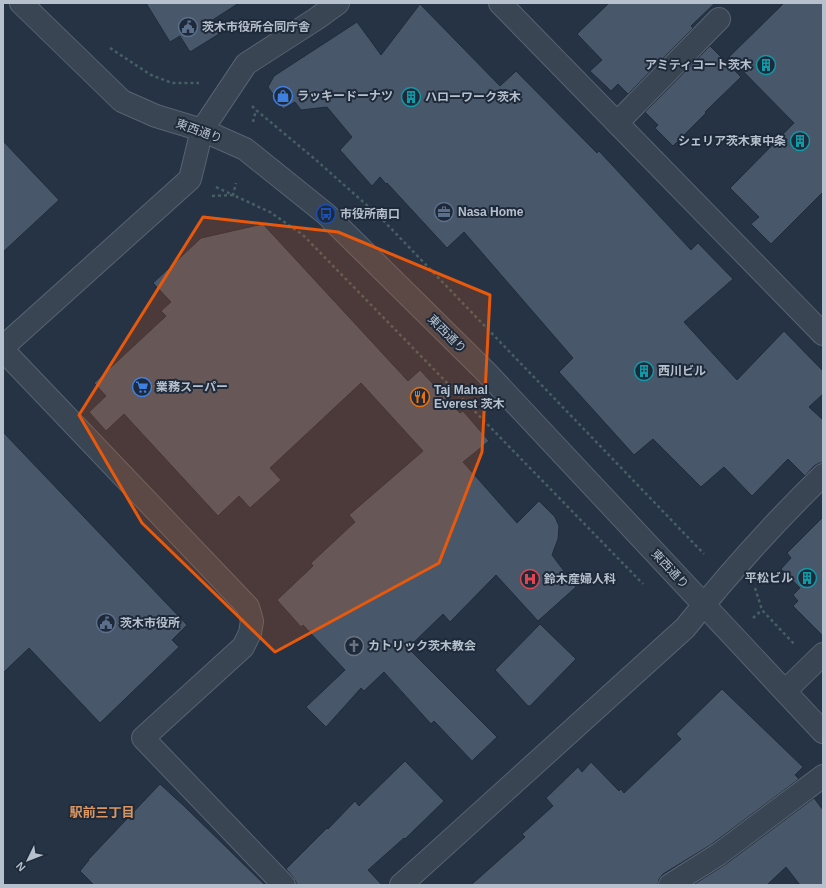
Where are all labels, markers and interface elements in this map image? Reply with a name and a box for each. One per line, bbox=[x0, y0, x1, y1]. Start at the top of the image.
public building icon: 茨木市役所合同庁舎 bbox=[177, 16, 199, 38]
place label: 茨木市役所合同庁舎 bbox=[202, 20, 310, 34]
building icon: アミティコート茨木 bbox=[755, 54, 777, 76]
place label: アミティコート茨木 bbox=[645, 58, 752, 72]
shop icon: ラッキードーナツ bbox=[272, 85, 294, 107]
building icon: ハローワーク茨木 bbox=[400, 86, 422, 108]
place label: ラッキードーナツ bbox=[297, 89, 393, 103]
place label: ハローワーク茨木 bbox=[425, 90, 521, 104]
street label: 東西通り bbox=[174, 116, 224, 146]
building icon: シェリア茨木東中条 bbox=[789, 130, 811, 152]
place label: シェリア茨木東中条 bbox=[678, 134, 786, 148]
office icon: Nasa Home bbox=[433, 201, 455, 223]
bus stop icon: 市役所南口 bbox=[315, 203, 337, 225]
place label: Nasa Home bbox=[458, 205, 524, 219]
place label: 市役所南口 bbox=[340, 207, 400, 221]
street label: 東西通り bbox=[425, 312, 469, 356]
building icon: 西川ビル bbox=[633, 360, 655, 382]
place label: 西川ビル bbox=[658, 364, 706, 378]
supermarket icon: 業務スーパー bbox=[131, 376, 153, 398]
place label: 業務スーパー bbox=[156, 380, 228, 394]
place label: Taj Mahal Everest 茨木 bbox=[434, 383, 505, 411]
restaurant icon: Taj Mahal Everest 茨木 bbox=[409, 386, 431, 408]
street label: 東西通り bbox=[649, 547, 691, 591]
building icon: 平松ビル bbox=[796, 567, 818, 589]
hospital icon: 鈴木産婦人科 bbox=[519, 568, 541, 590]
place label: 平松ビル bbox=[745, 571, 793, 585]
place label: 鈴木産婦人科 bbox=[543, 572, 616, 586]
public building icon: 茨木市役所 bbox=[95, 612, 117, 634]
place label: 茨木市役所 bbox=[120, 616, 180, 630]
church icon: カトリック茨木教会 bbox=[343, 635, 365, 657]
place label: カトリック茨木教会 bbox=[368, 639, 476, 653]
district label: 駅前三丁目 bbox=[69, 805, 135, 820]
north arrow bbox=[8, 840, 48, 880]
text: N bbox=[14, 860, 28, 874]

